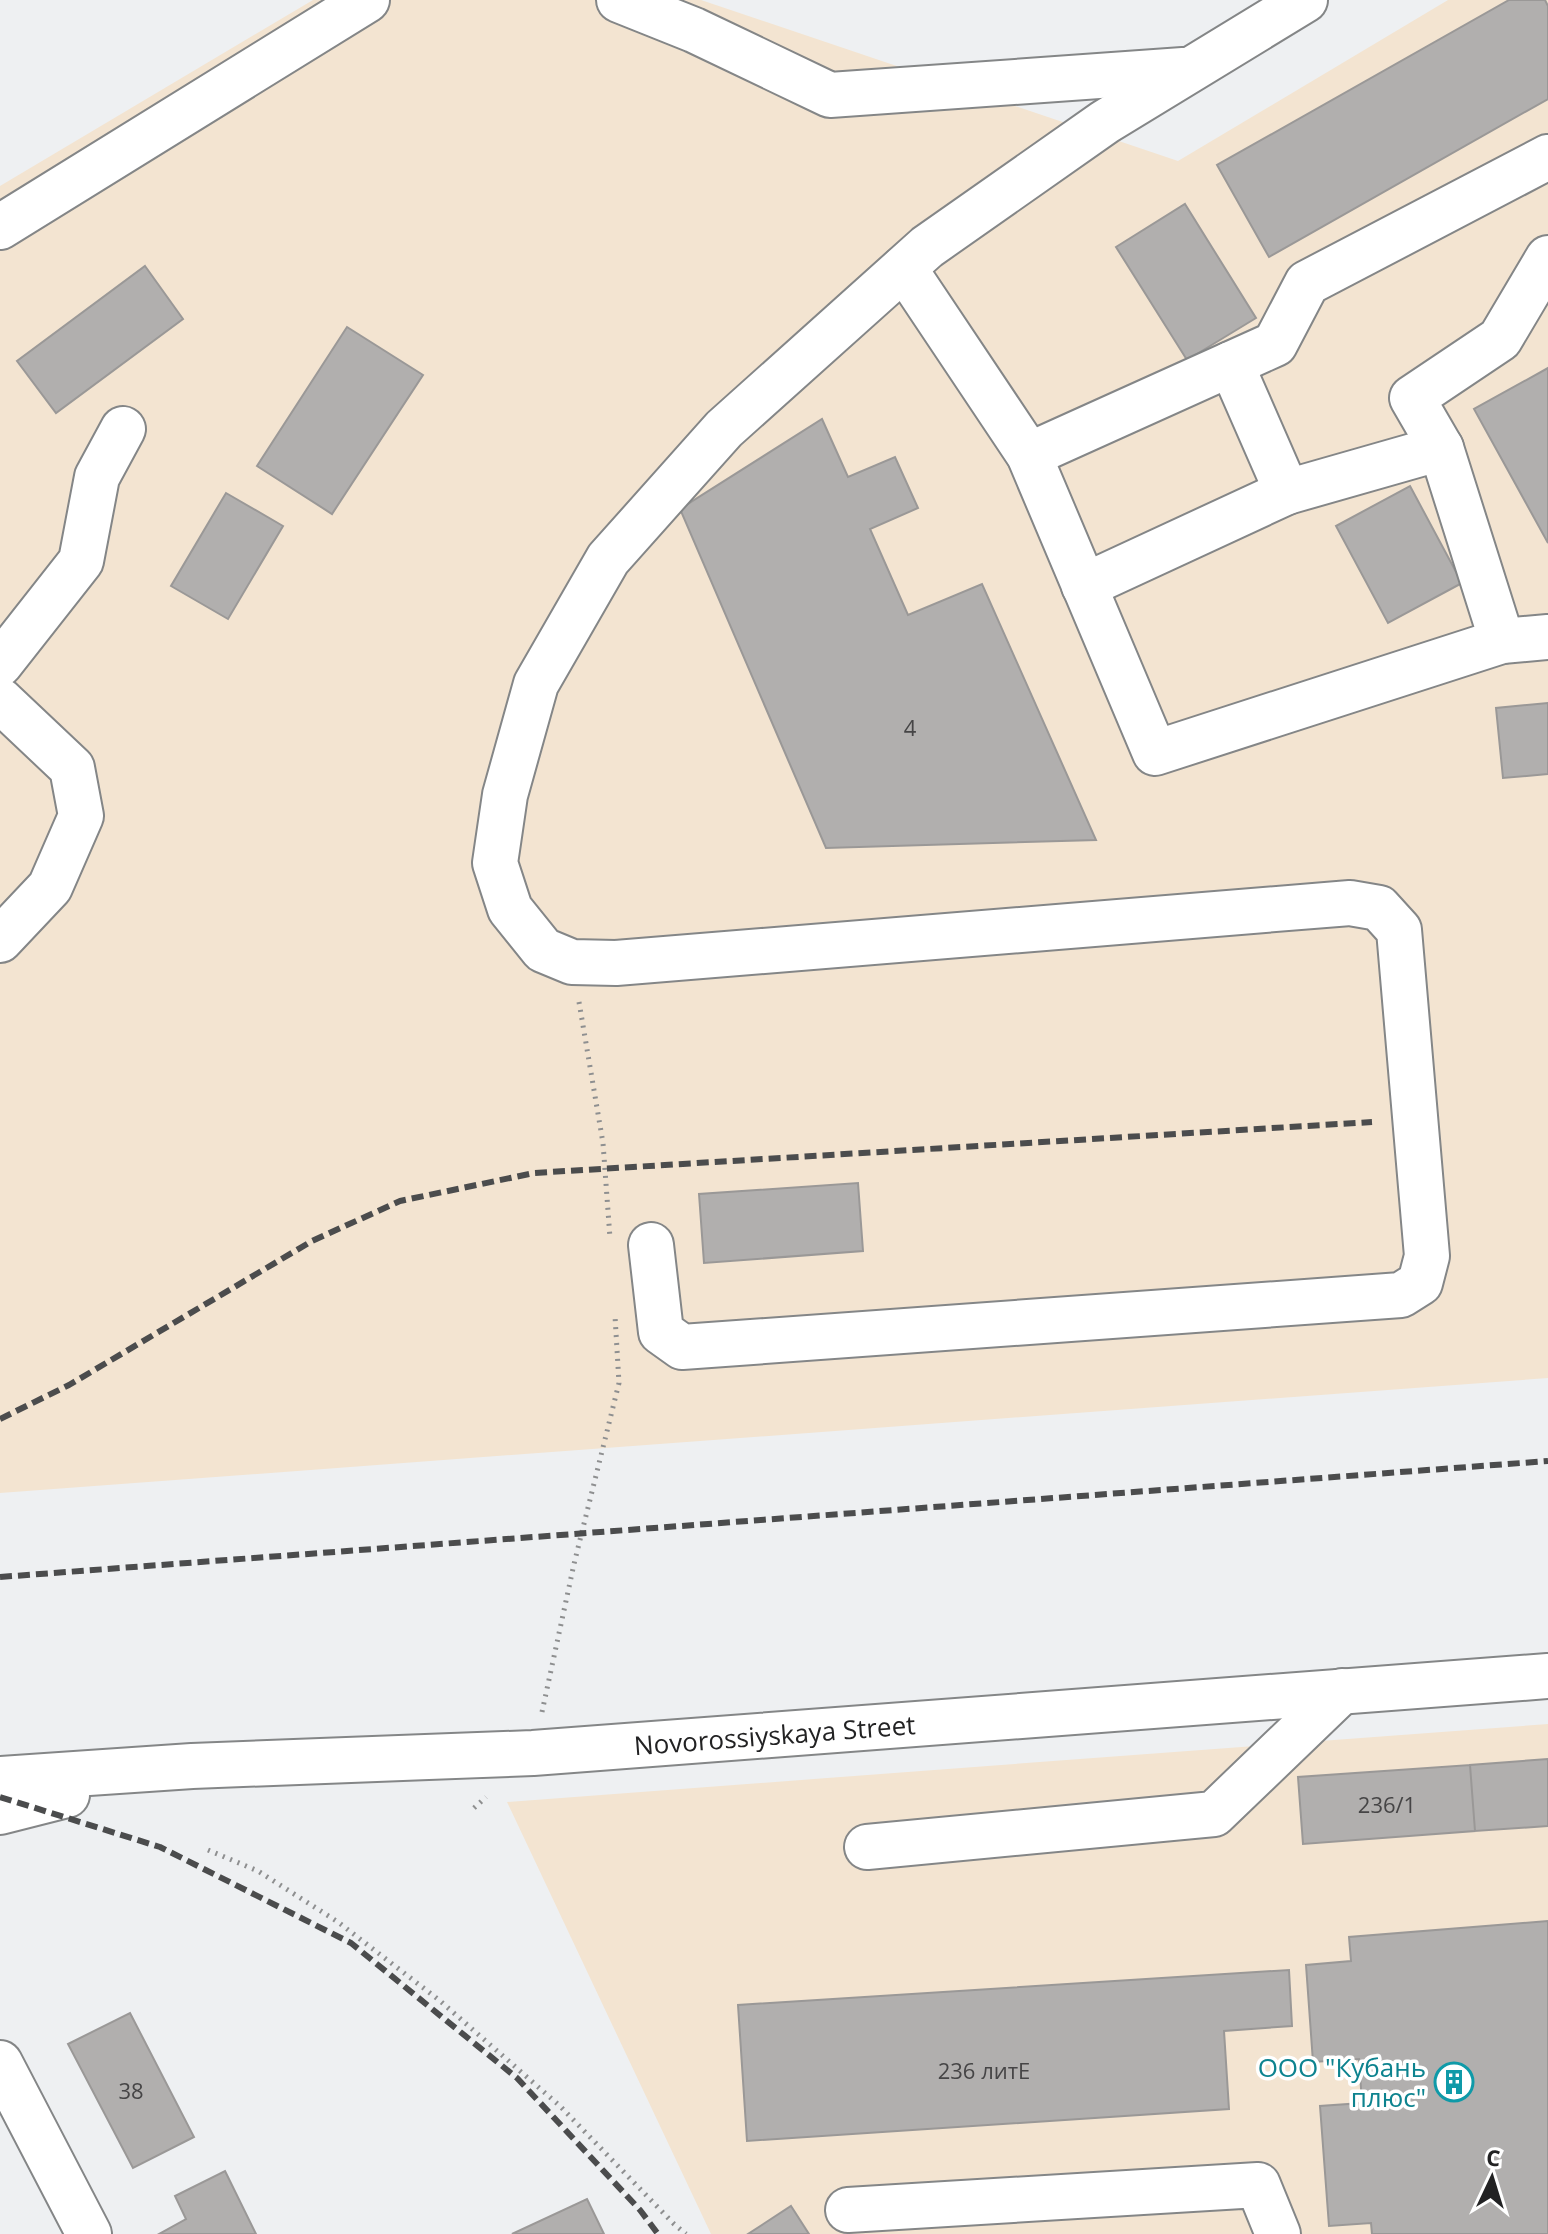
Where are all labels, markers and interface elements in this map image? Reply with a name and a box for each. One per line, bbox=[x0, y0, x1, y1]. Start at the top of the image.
house number: 4 bbox=[904, 712, 917, 742]
street label: Novorossiyskaya Street bbox=[633, 1706, 917, 1763]
house number: 236/1 bbox=[1358, 1789, 1416, 1819]
place label: ООО "Кубань плюс" bbox=[1258, 2049, 1426, 2115]
house number: 236 литЕ bbox=[938, 2055, 1030, 2085]
building icon: ООО "Кубань плюс" bbox=[1433, 2061, 1475, 2103]
house number: 38 bbox=[118, 2075, 144, 2105]
north arrow bbox=[1452, 2138, 1532, 2218]
text: С bbox=[1485, 2142, 1502, 2173]

